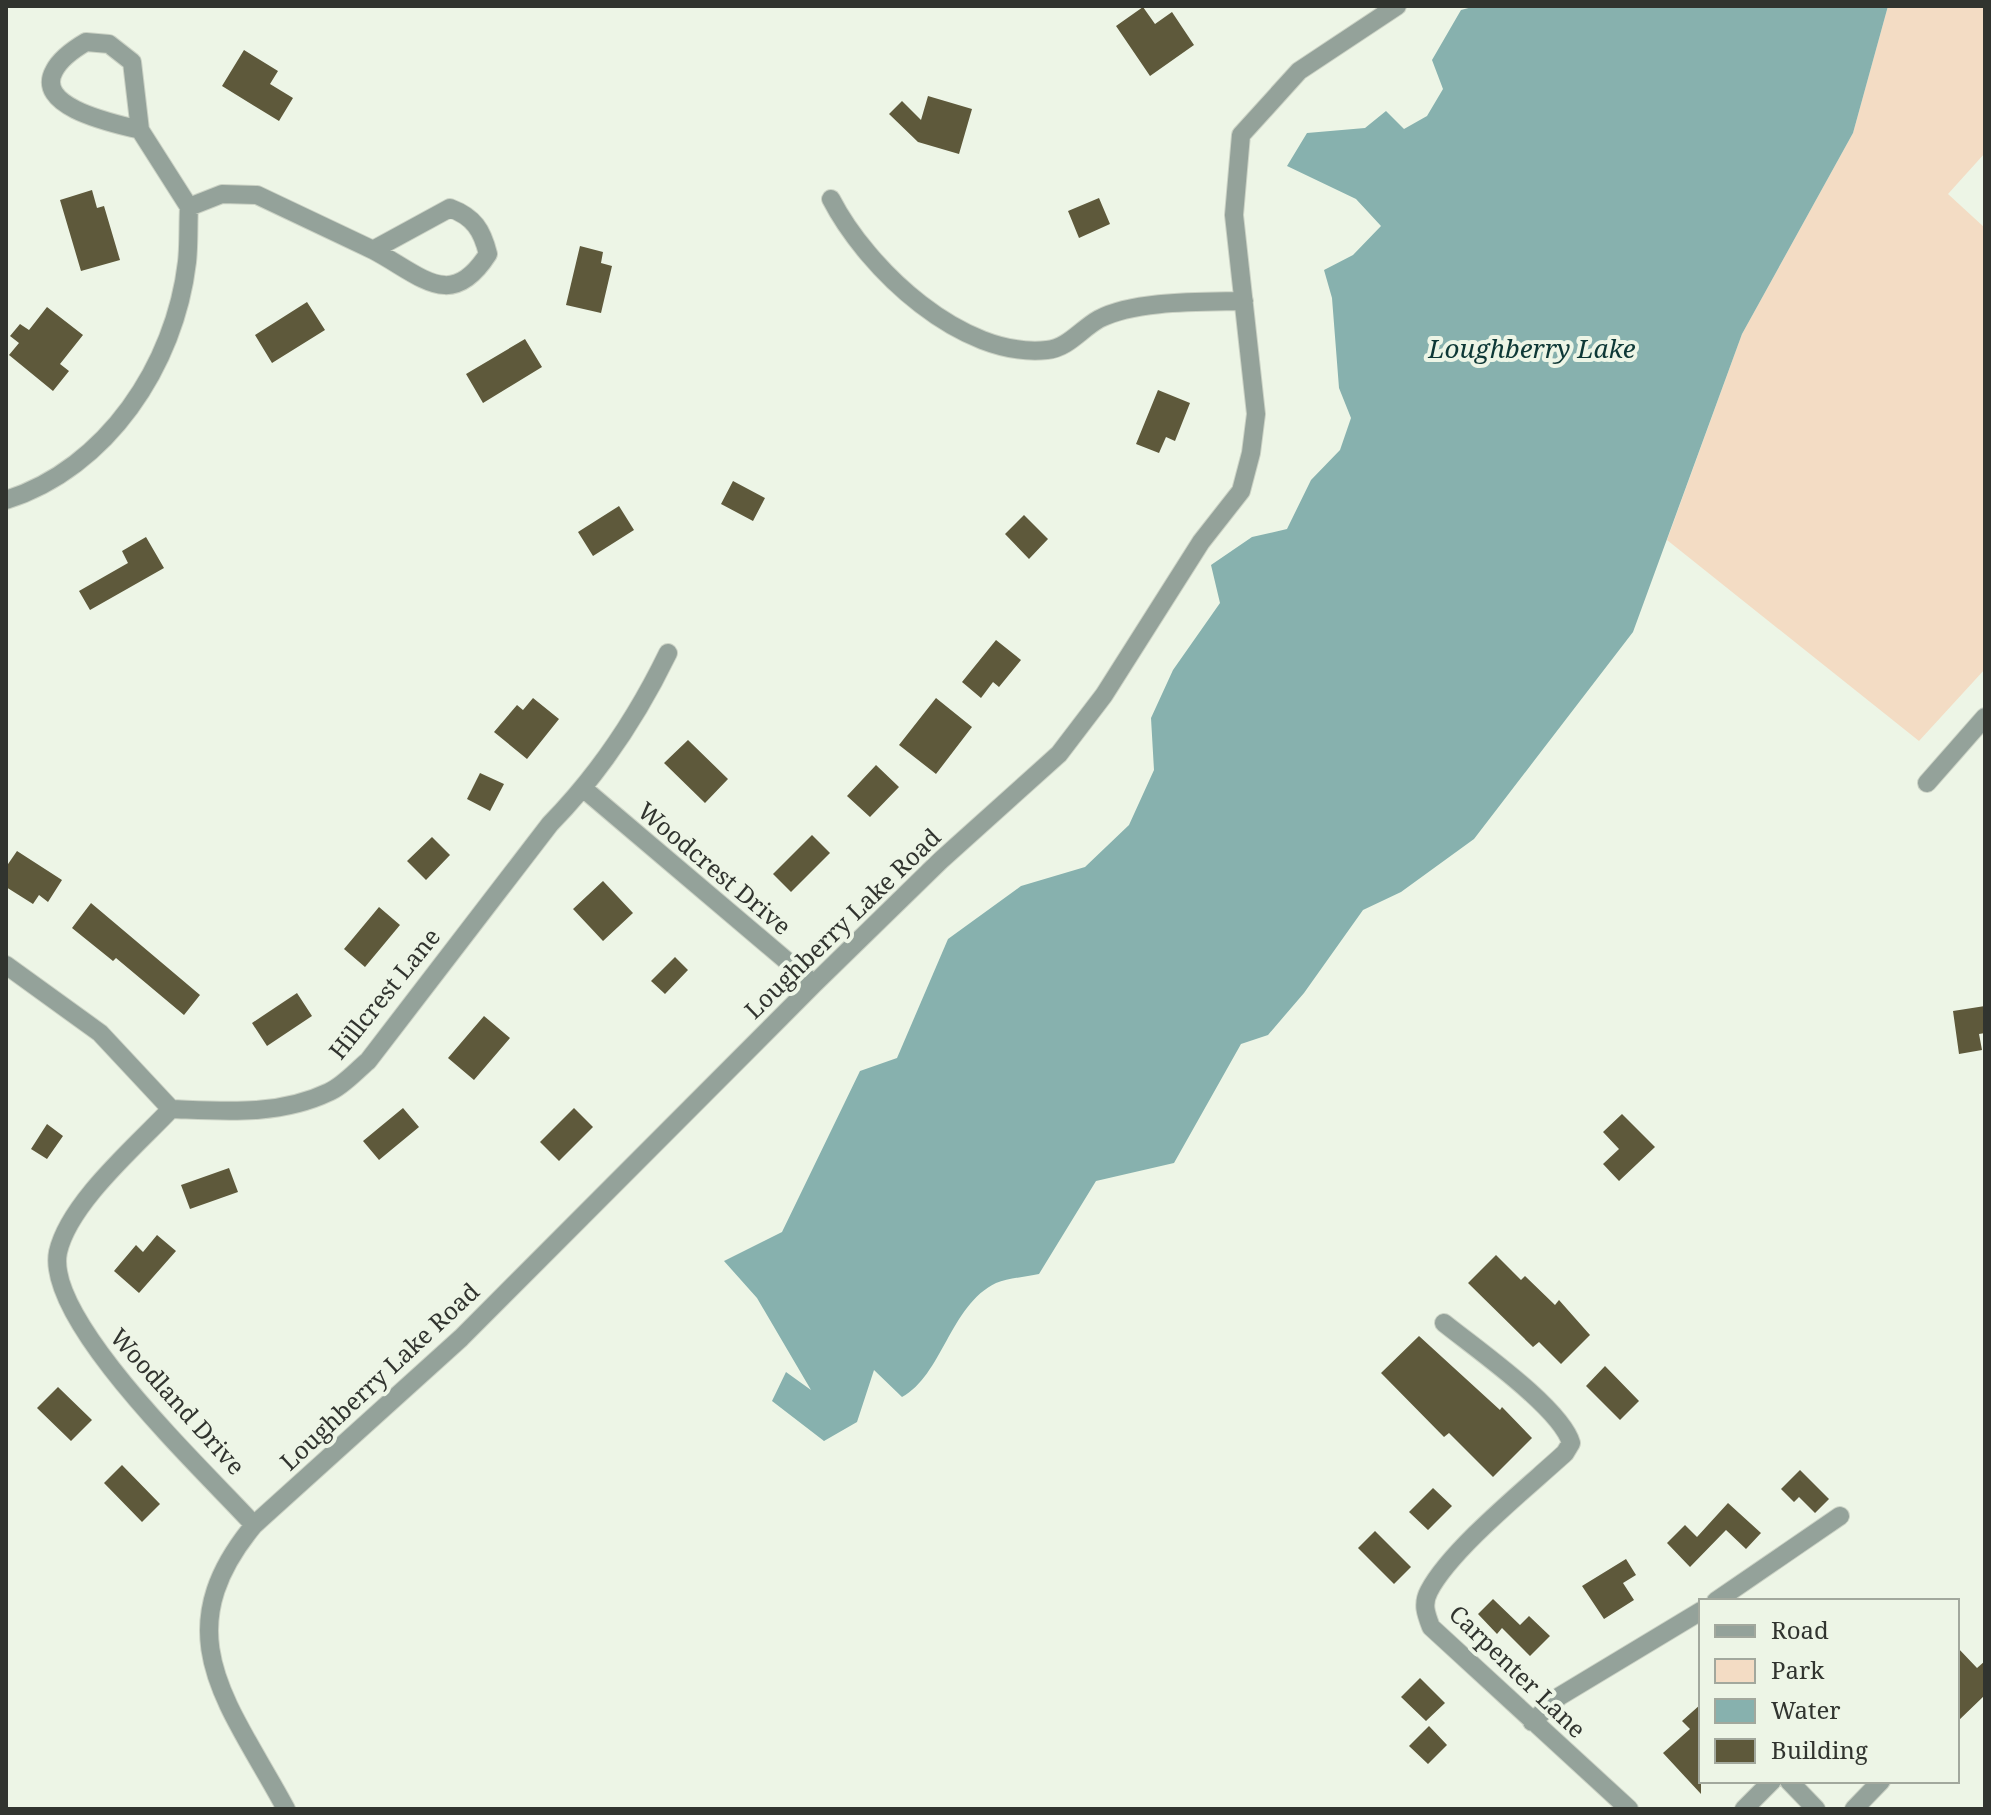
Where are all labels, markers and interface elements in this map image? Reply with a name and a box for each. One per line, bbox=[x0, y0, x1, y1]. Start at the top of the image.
water label: Loughberry Lake bbox=[1427, 330, 1636, 366]
street label: Woodcrest Drive bbox=[631, 794, 799, 942]
street label: Loughberry Lake Road bbox=[737, 820, 948, 1025]
street label: Hillcrest Lane bbox=[321, 921, 447, 1066]
street label: Loughberry Lake Road bbox=[272, 1275, 486, 1477]
street label: Woodland Drive bbox=[103, 1321, 253, 1481]
street label: Carpenter Lane bbox=[1442, 1597, 1594, 1745]
legend bbox=[1699, 1599, 1959, 1783]
text: Road bbox=[1771, 1613, 1829, 1646]
text: Park bbox=[1771, 1653, 1825, 1686]
text: Water bbox=[1771, 1693, 1841, 1726]
text: Building bbox=[1771, 1733, 1868, 1766]

